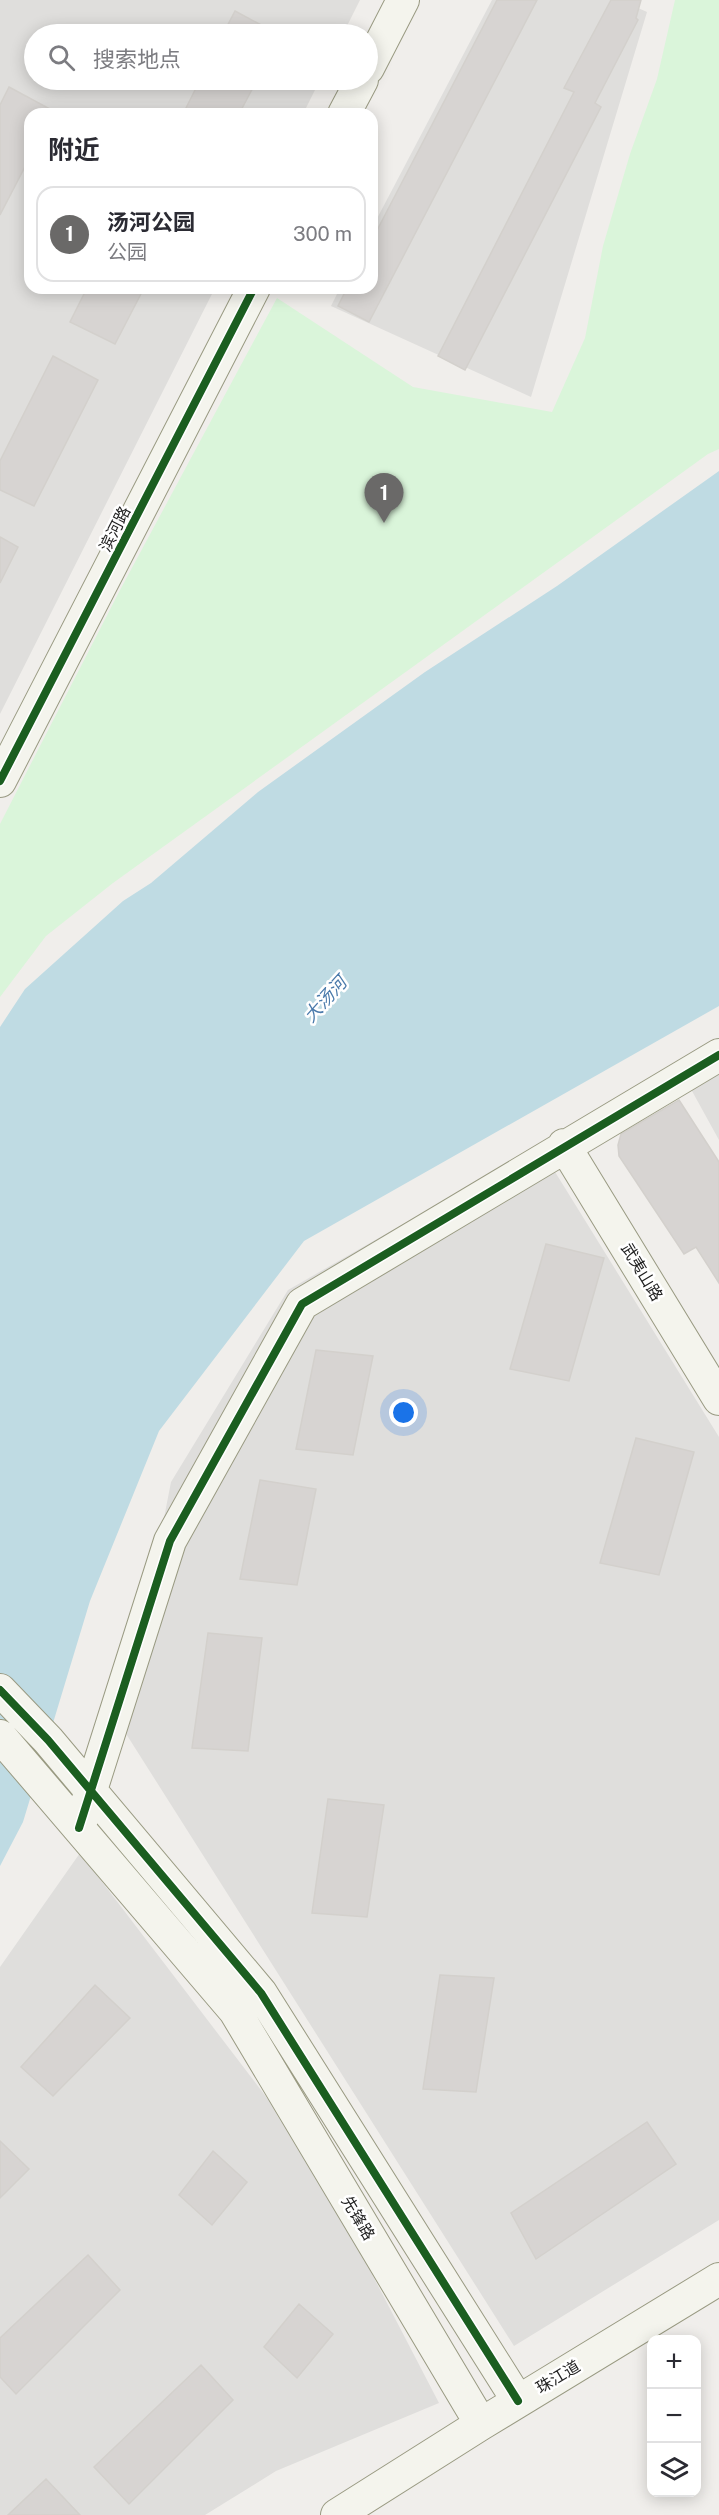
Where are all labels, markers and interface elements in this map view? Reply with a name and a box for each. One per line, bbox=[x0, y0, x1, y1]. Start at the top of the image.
search box bbox=[24, 24, 378, 90]
icon: search bbox=[45, 41, 78, 74]
text: 搜索地点 bbox=[93, 46, 181, 72]
text: 附近 bbox=[48, 134, 100, 165]
text: 汤河公园 bbox=[107, 209, 195, 235]
text: 1 bbox=[65, 222, 74, 246]
text: 300 m bbox=[293, 222, 352, 246]
text: 公园 bbox=[107, 240, 147, 264]
pin: 1 bbox=[364, 474, 404, 523]
street label: 滨河路 bbox=[96, 503, 134, 555]
water label: 大汤河 bbox=[299, 970, 353, 1026]
street label: 武夷山路 bbox=[617, 1240, 667, 1304]
your location bbox=[389, 1398, 418, 1427]
street label: 先锋路 bbox=[337, 2193, 379, 2243]
map controls bbox=[647, 2335, 701, 2497]
button: + bbox=[647, 2335, 701, 2389]
street label: 珠江道 bbox=[533, 2356, 583, 2398]
button: − bbox=[647, 2389, 701, 2443]
button: layers bbox=[647, 2443, 701, 2497]

